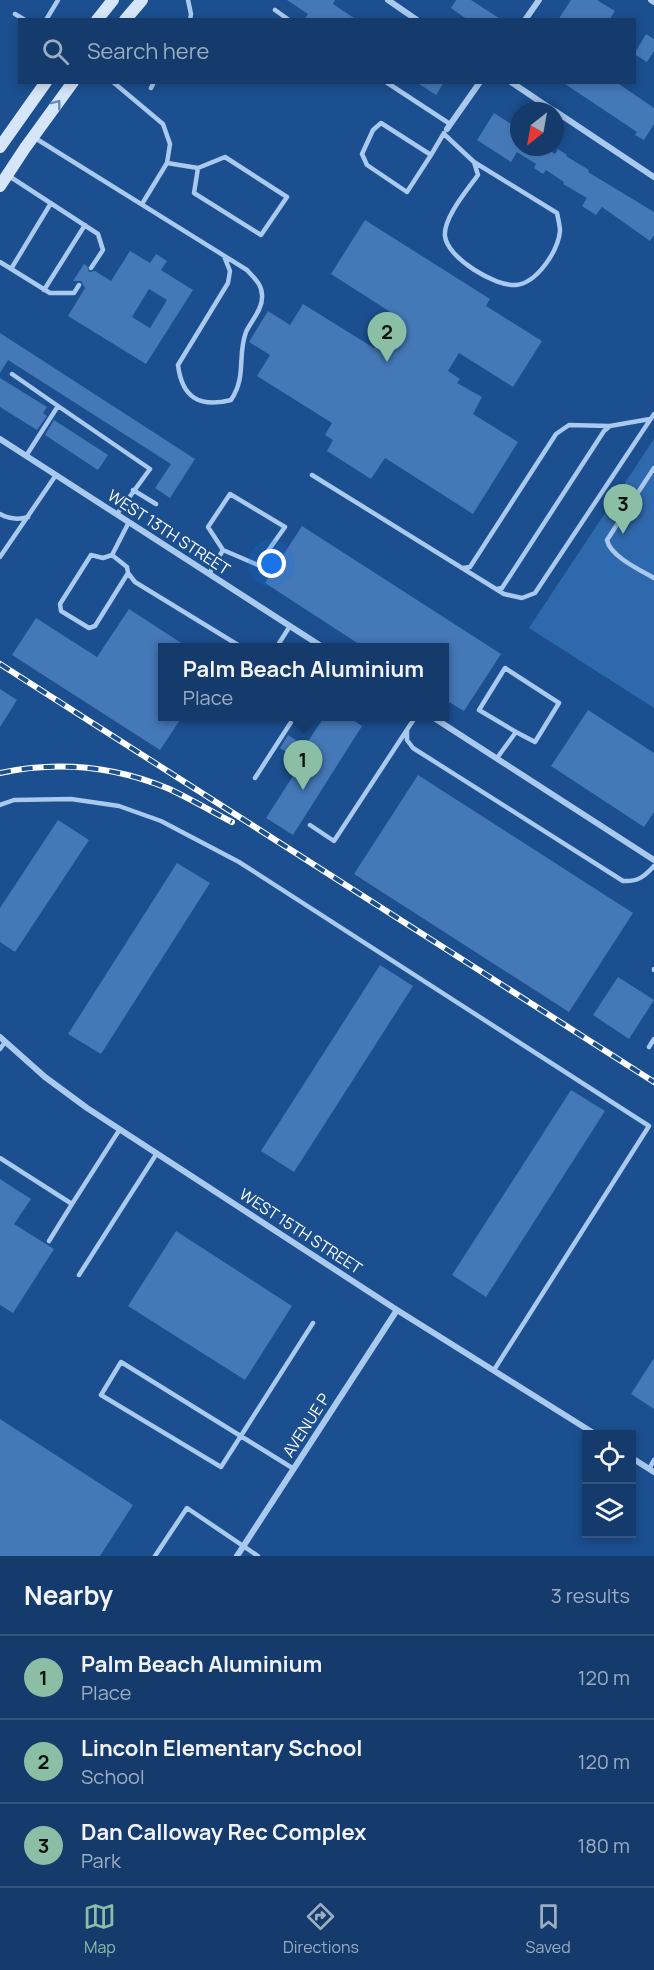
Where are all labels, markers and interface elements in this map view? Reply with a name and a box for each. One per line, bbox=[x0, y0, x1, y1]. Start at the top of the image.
search box bbox=[18, 18, 636, 84]
icon: search bbox=[39, 35, 72, 68]
text: Search here bbox=[87, 36, 209, 66]
one-way arrow bbox=[50, 99, 61, 110]
north arrow bbox=[510, 102, 564, 156]
pin: 2 bbox=[368, 312, 406, 362]
street label: WEST 13TH STREET bbox=[104, 484, 235, 580]
pin: 3 bbox=[604, 484, 642, 534]
your location bbox=[257, 549, 286, 578]
popup bbox=[158, 643, 449, 721]
text: Palm Beach Aluminium bbox=[183, 654, 424, 684]
text: Place bbox=[183, 684, 233, 711]
pin: 1 bbox=[284, 740, 322, 790]
street label: WEST 15TH STREET bbox=[235, 1183, 367, 1279]
street label: AVENUE P bbox=[277, 1389, 335, 1461]
map controls bbox=[582, 1430, 636, 1538]
button: locate bbox=[582, 1430, 636, 1484]
button: layers bbox=[582, 1484, 636, 1538]
text: Nearby bbox=[24, 1577, 113, 1613]
text: 3 results bbox=[551, 1582, 630, 1609]
text: Palm Beach Aluminium bbox=[81, 1649, 322, 1679]
text: 1 bbox=[39, 1664, 48, 1691]
text: 120 m bbox=[578, 1664, 630, 1691]
text: Place bbox=[81, 1679, 131, 1706]
text: Lincoln Elementary School bbox=[81, 1733, 363, 1763]
text: 2 bbox=[38, 1748, 49, 1775]
text: 120 m bbox=[578, 1748, 630, 1775]
text: School bbox=[81, 1763, 145, 1790]
text: Dan Calloway Rec Complex bbox=[81, 1817, 367, 1847]
text: 3 bbox=[38, 1832, 49, 1859]
text: 180 m bbox=[577, 1832, 630, 1859]
text: Park bbox=[81, 1847, 121, 1874]
tab: Map bbox=[83, 1900, 116, 1958]
tab: Directions bbox=[283, 1900, 359, 1958]
tab: Saved bbox=[526, 1900, 571, 1958]

